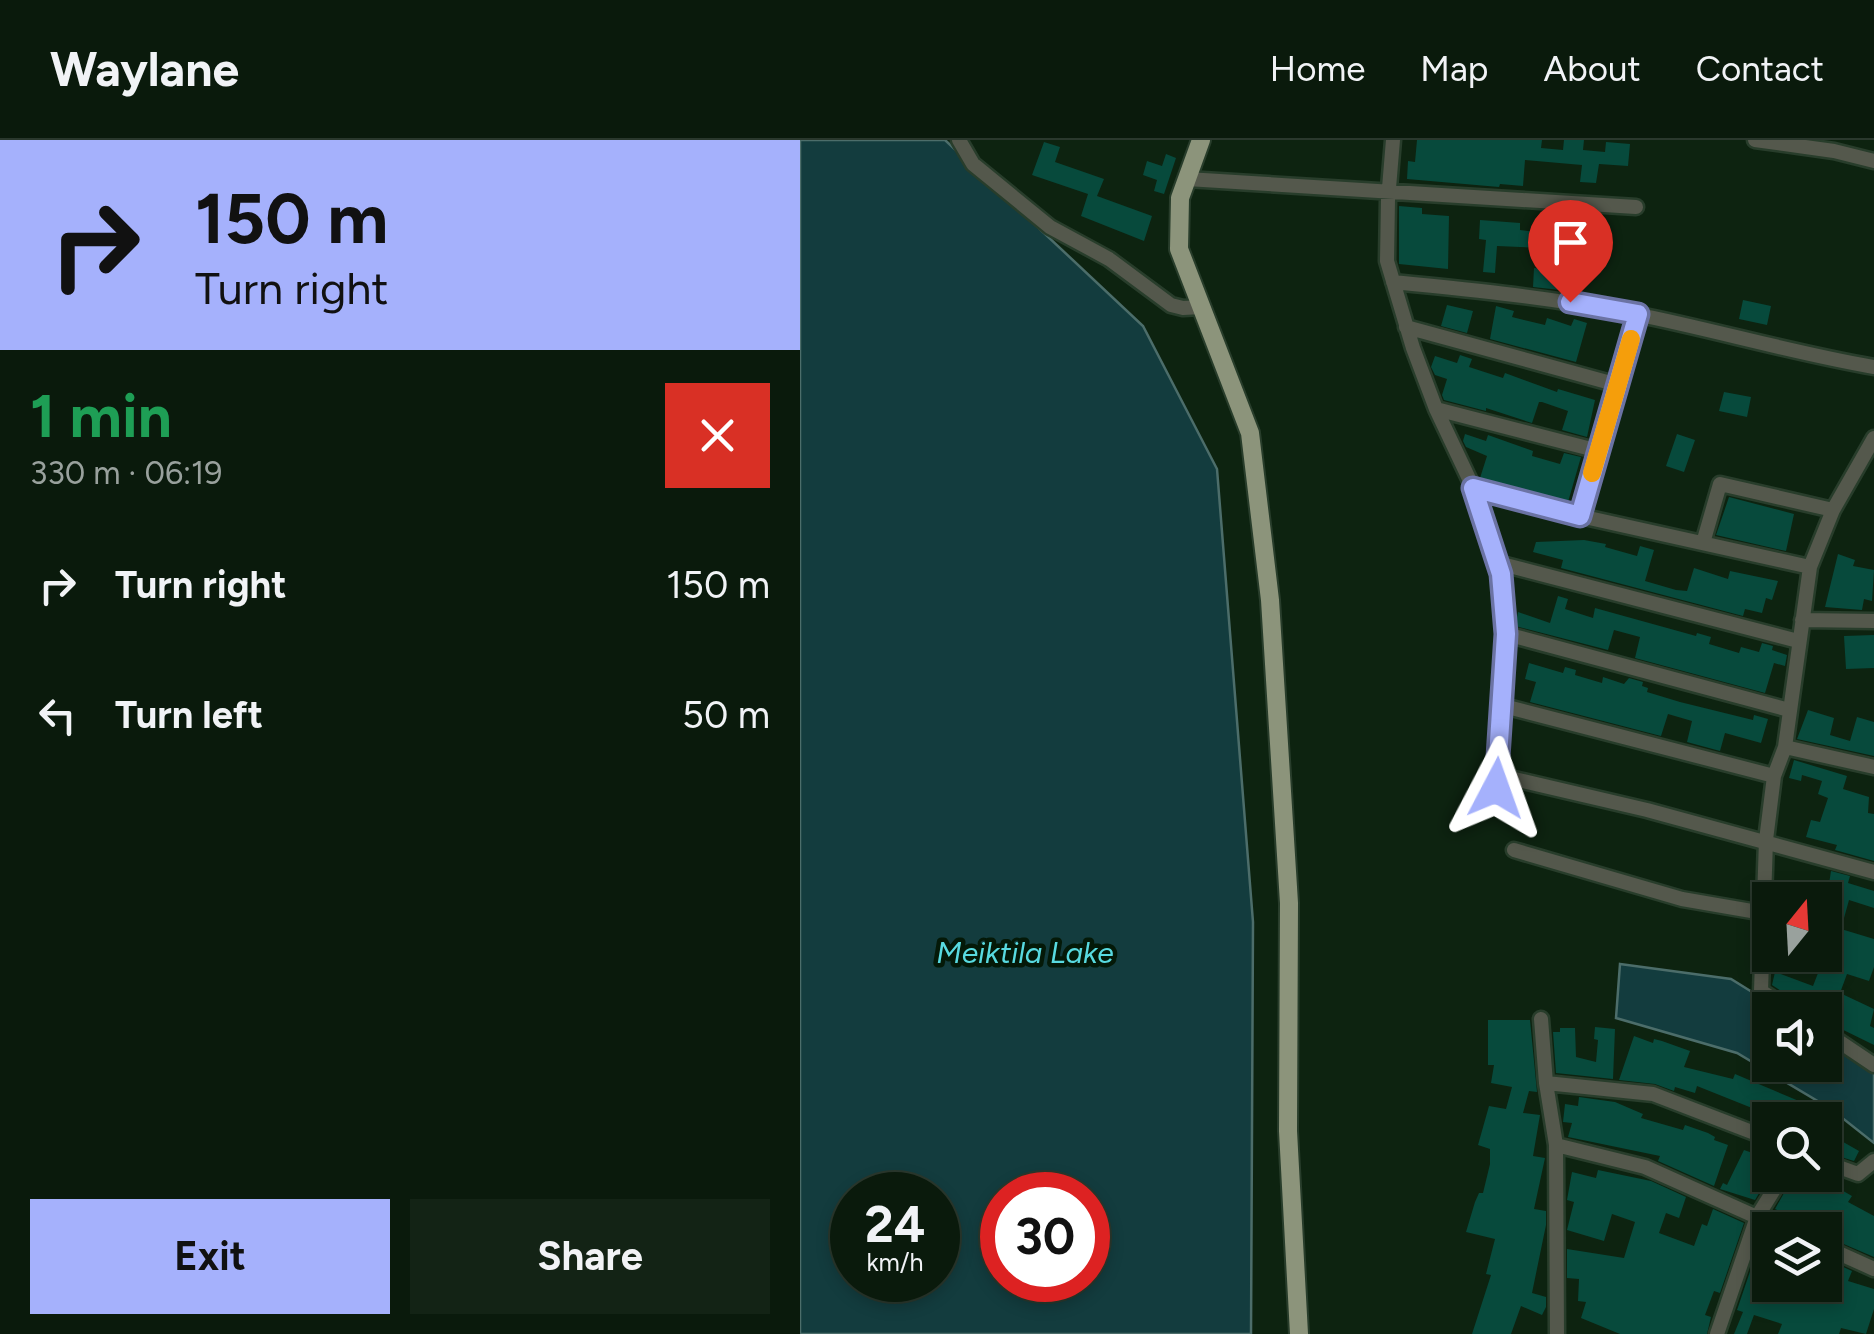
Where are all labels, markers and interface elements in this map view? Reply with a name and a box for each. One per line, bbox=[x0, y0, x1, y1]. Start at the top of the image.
text: Waylane bbox=[50, 40, 239, 98]
text: Home bbox=[1270, 48, 1365, 90]
text: Map bbox=[1420, 48, 1489, 90]
text: About bbox=[1544, 48, 1641, 90]
text: Contact bbox=[1696, 48, 1824, 90]
text: 150 m bbox=[195, 176, 388, 261]
icon: right bbox=[30, 180, 160, 310]
pin bbox=[1528, 200, 1613, 303]
icon: arrive bbox=[1543, 215, 1598, 270]
text: Turn right bbox=[195, 261, 388, 315]
text: 1 min bbox=[30, 380, 172, 452]
button: close bbox=[665, 383, 770, 488]
text: 330 m · 06:19 bbox=[30, 454, 222, 492]
icon: right bbox=[30, 558, 85, 613]
text: Turn right bbox=[115, 562, 287, 608]
text: 150 m bbox=[666, 562, 770, 608]
icon: left bbox=[30, 688, 85, 743]
text: Turn left bbox=[115, 692, 263, 738]
text: 50 m bbox=[682, 692, 770, 738]
position arrow bbox=[1444, 736, 1548, 840]
north arrow bbox=[1752, 882, 1842, 972]
map controls bbox=[1752, 882, 1842, 1302]
water label: Meiktila Lake bbox=[936, 934, 1114, 971]
button: sound bbox=[1752, 992, 1842, 1082]
button: search bbox=[1752, 1102, 1842, 1192]
speed limit sign: 30 bbox=[980, 1172, 1110, 1302]
text: 24 bbox=[865, 1194, 925, 1255]
button: Exit bbox=[30, 1199, 390, 1314]
button: Share bbox=[410, 1199, 770, 1314]
button: layers bbox=[1752, 1212, 1842, 1302]
text: km/h bbox=[866, 1247, 924, 1277]

